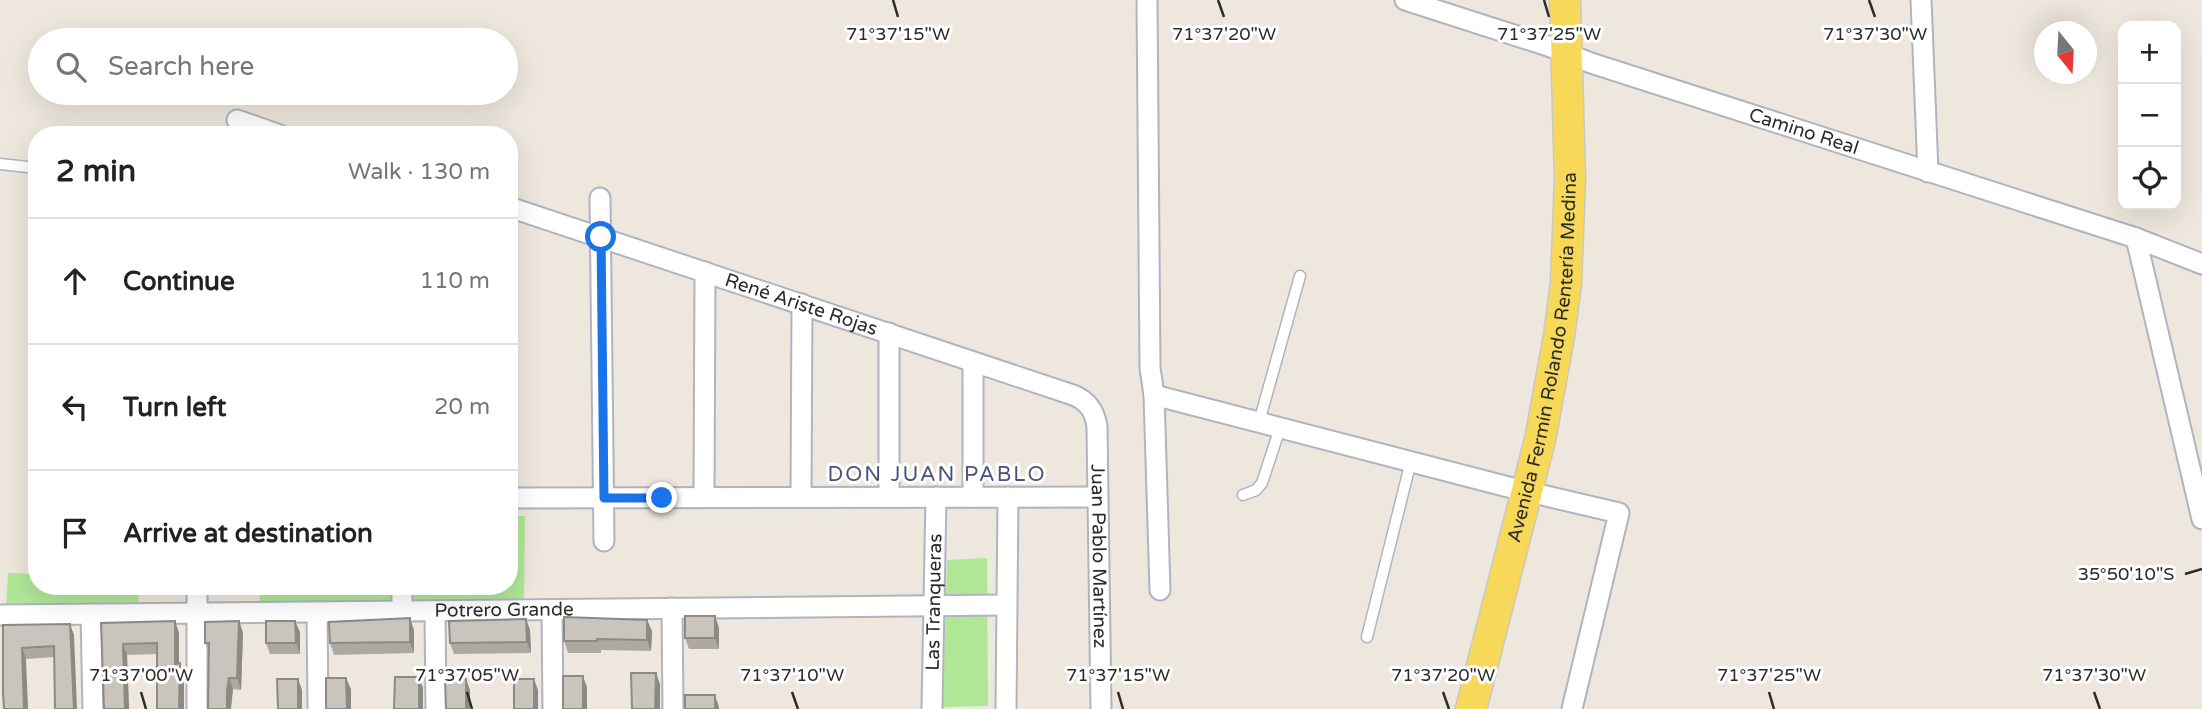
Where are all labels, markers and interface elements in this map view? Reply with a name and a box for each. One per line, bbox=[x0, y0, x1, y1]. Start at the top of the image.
north arrow bbox=[2034, 21, 2097, 84]
map controls bbox=[2118, 21, 2181, 210]
button: + bbox=[2118, 21, 2181, 84]
text: 71°37'15"W bbox=[846, 23, 950, 45]
text: 71°37'20"W bbox=[1172, 23, 1276, 45]
text: 71°37'25"W bbox=[1497, 23, 1601, 45]
text: 71°37'30"W bbox=[1823, 23, 1927, 45]
search box bbox=[28, 28, 518, 105]
icon: search bbox=[52, 48, 90, 86]
text: Search here bbox=[108, 51, 254, 82]
button: − bbox=[2118, 84, 2181, 147]
street label: Camino Real bbox=[1746, 103, 1861, 159]
button: locate bbox=[2118, 147, 2181, 210]
text: 2 min bbox=[56, 153, 136, 190]
text: Walk · 130 m bbox=[348, 158, 490, 186]
street label: Avenida Fermín Rolando Rentería Medina bbox=[1503, 172, 1581, 545]
route start bbox=[585, 221, 616, 252]
icon: ahead bbox=[56, 262, 94, 300]
text: Continue bbox=[123, 266, 235, 297]
text: 110 m bbox=[420, 267, 490, 295]
street label: René Ariste Rojas bbox=[722, 269, 880, 340]
icon: left bbox=[56, 388, 94, 426]
text: Turn left bbox=[123, 392, 226, 423]
text: 20 m bbox=[434, 393, 490, 421]
district label: DON JUAN PABLO bbox=[828, 462, 1046, 487]
street label: Juan Pablo Martínez bbox=[1087, 464, 1111, 648]
route end bbox=[646, 482, 677, 513]
icon: arrive bbox=[56, 514, 94, 552]
text: Arrive at destination bbox=[123, 518, 373, 549]
street label: Las Tranqueras bbox=[922, 533, 946, 671]
text: 35°50'10"S bbox=[2078, 563, 2174, 585]
street label: Potrero Grande bbox=[434, 598, 574, 622]
text: 71°37'00"W bbox=[89, 664, 193, 686]
text: 71°37'05"W bbox=[415, 664, 519, 686]
text: 71°37'10"W bbox=[740, 664, 844, 686]
text: 71°37'15"W bbox=[1066, 664, 1170, 686]
text: 71°37'20"W bbox=[1391, 664, 1495, 686]
text: 71°37'25"W bbox=[1717, 664, 1821, 686]
text: 71°37'30"W bbox=[2042, 664, 2146, 686]

